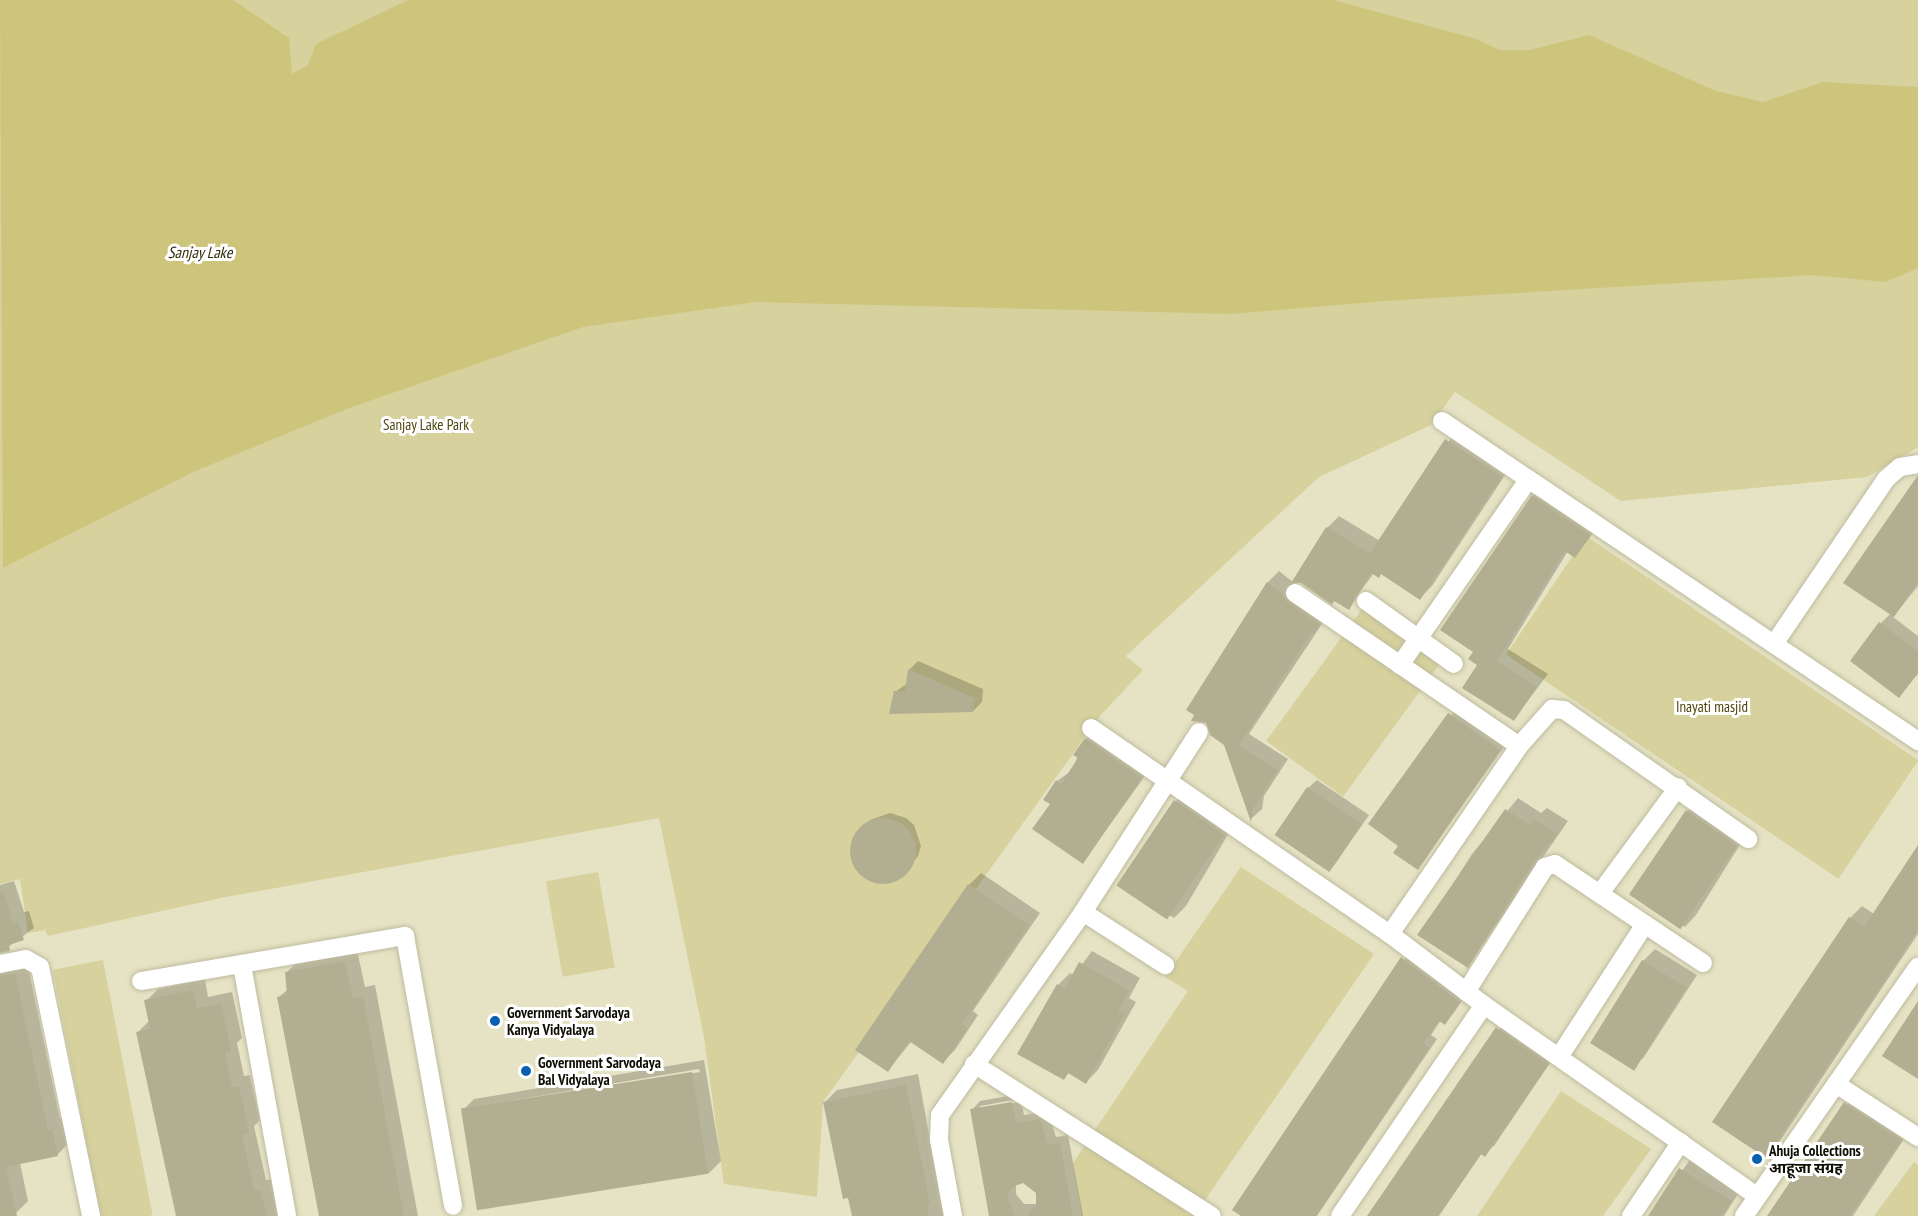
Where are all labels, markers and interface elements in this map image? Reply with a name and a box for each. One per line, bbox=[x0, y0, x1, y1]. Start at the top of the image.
water label: Sanjay Lake bbox=[168, 242, 232, 262]
park label: Sanjay Lake Park bbox=[383, 416, 469, 434]
park label: Inayati masjid bbox=[1676, 698, 1748, 716]
place label: Government Sarvodaya Kanya Vidyalaya bbox=[507, 1003, 630, 1038]
marker: Government Sarvodaya Kanya Vidyalaya bbox=[488, 1014, 502, 1028]
place label: Government Sarvodaya Bal Vidyalaya bbox=[538, 1053, 661, 1088]
marker: Government Sarvodaya Bal Vidyalaya bbox=[519, 1064, 533, 1078]
place label: Ahuja Collections आहूजा संग्रह bbox=[1769, 1141, 1861, 1176]
marker: Ahuja Collections आहूजा संग्रह bbox=[1750, 1152, 1764, 1166]

